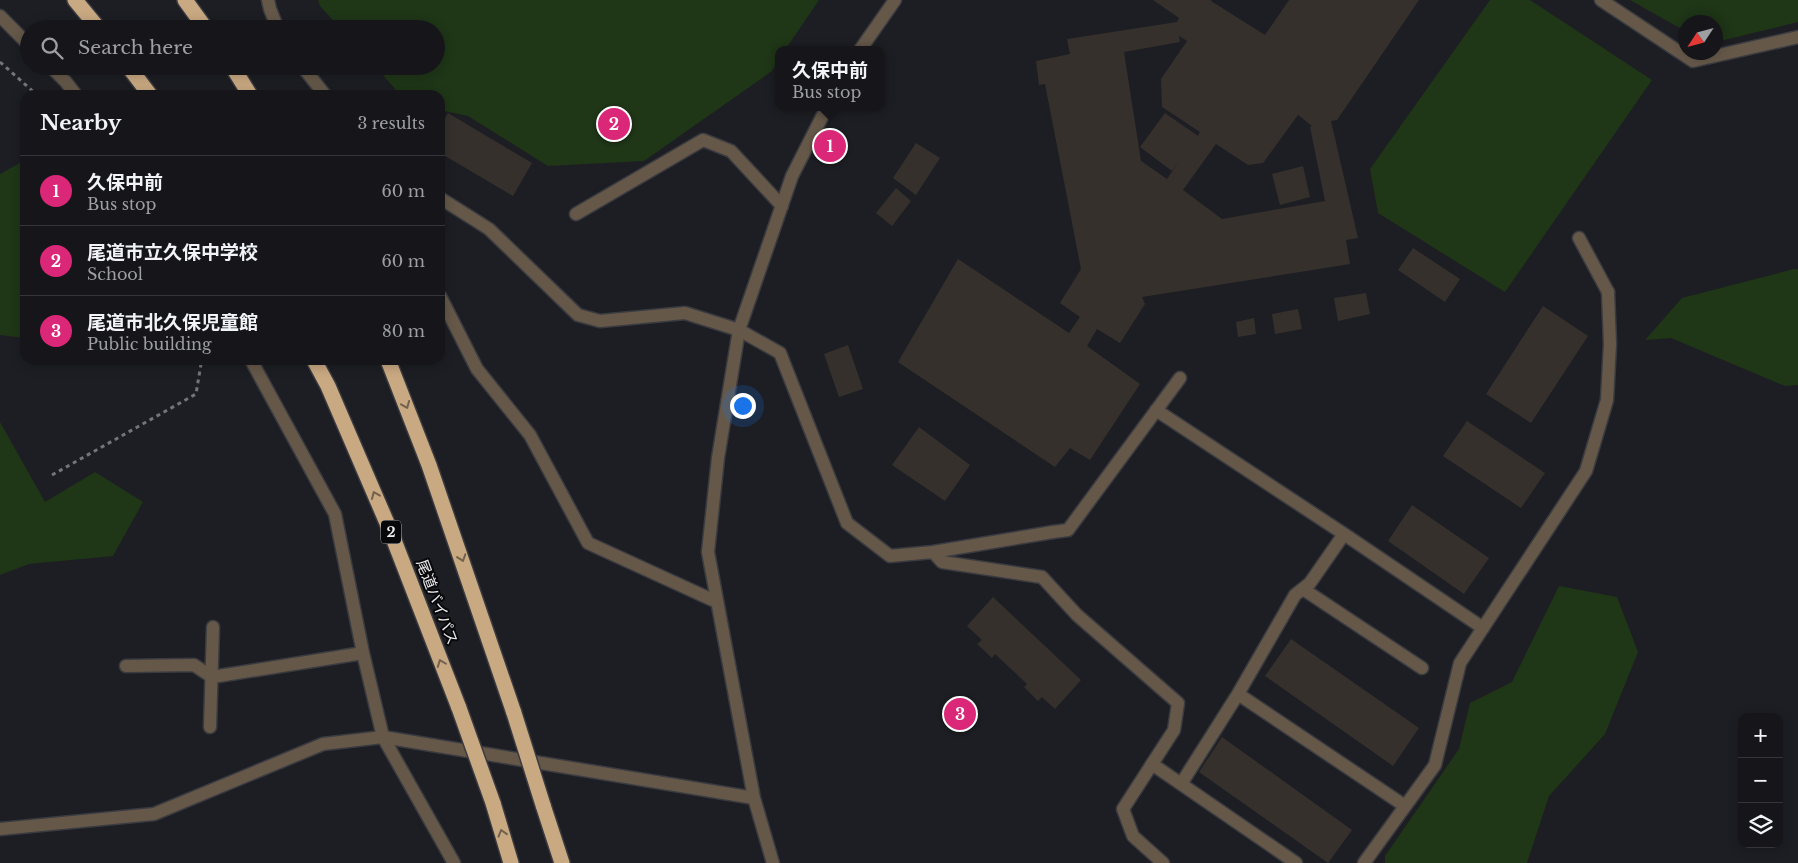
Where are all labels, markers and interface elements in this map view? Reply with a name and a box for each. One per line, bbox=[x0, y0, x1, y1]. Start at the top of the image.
north arrow bbox=[1678, 15, 1723, 60]
search box bbox=[20, 20, 445, 75]
icon: search bbox=[38, 34, 66, 62]
text: Search here bbox=[78, 36, 193, 59]
popup bbox=[775, 46, 885, 111]
text: 久保中前 bbox=[792, 59, 868, 82]
text: Bus stop bbox=[792, 82, 861, 102]
pin: 2 bbox=[598, 105, 630, 143]
text: Nearby bbox=[40, 110, 121, 136]
text: 3 results bbox=[357, 113, 425, 133]
pin: 1 bbox=[814, 127, 846, 165]
text: 久保中前 bbox=[87, 171, 163, 194]
text: 1 bbox=[53, 181, 59, 201]
text: 60 m bbox=[382, 181, 425, 201]
text: Bus stop bbox=[87, 194, 156, 214]
text: 尾道市立久保中学校 bbox=[87, 241, 258, 264]
text: 2 bbox=[51, 251, 61, 271]
text: 60 m bbox=[382, 251, 425, 271]
text: School bbox=[87, 264, 143, 284]
text: 尾道市北久保児童館 bbox=[87, 311, 258, 334]
text: 3 bbox=[51, 321, 61, 341]
text: 80 m bbox=[382, 321, 425, 341]
text: Public building bbox=[87, 334, 212, 354]
your location bbox=[730, 393, 756, 419]
one-way arrow bbox=[399, 400, 410, 409]
one-way arrow bbox=[371, 491, 382, 500]
road number: 2 bbox=[381, 520, 401, 544]
one-way arrow bbox=[456, 553, 466, 561]
street label: 尾道バイパス bbox=[413, 557, 462, 647]
one-way arrow bbox=[437, 659, 448, 668]
pin: 3 bbox=[944, 695, 976, 733]
map controls bbox=[1738, 713, 1783, 848]
button: + bbox=[1738, 713, 1783, 758]
button: − bbox=[1738, 758, 1783, 803]
button: layers bbox=[1738, 803, 1783, 848]
one-way arrow bbox=[498, 829, 508, 838]

